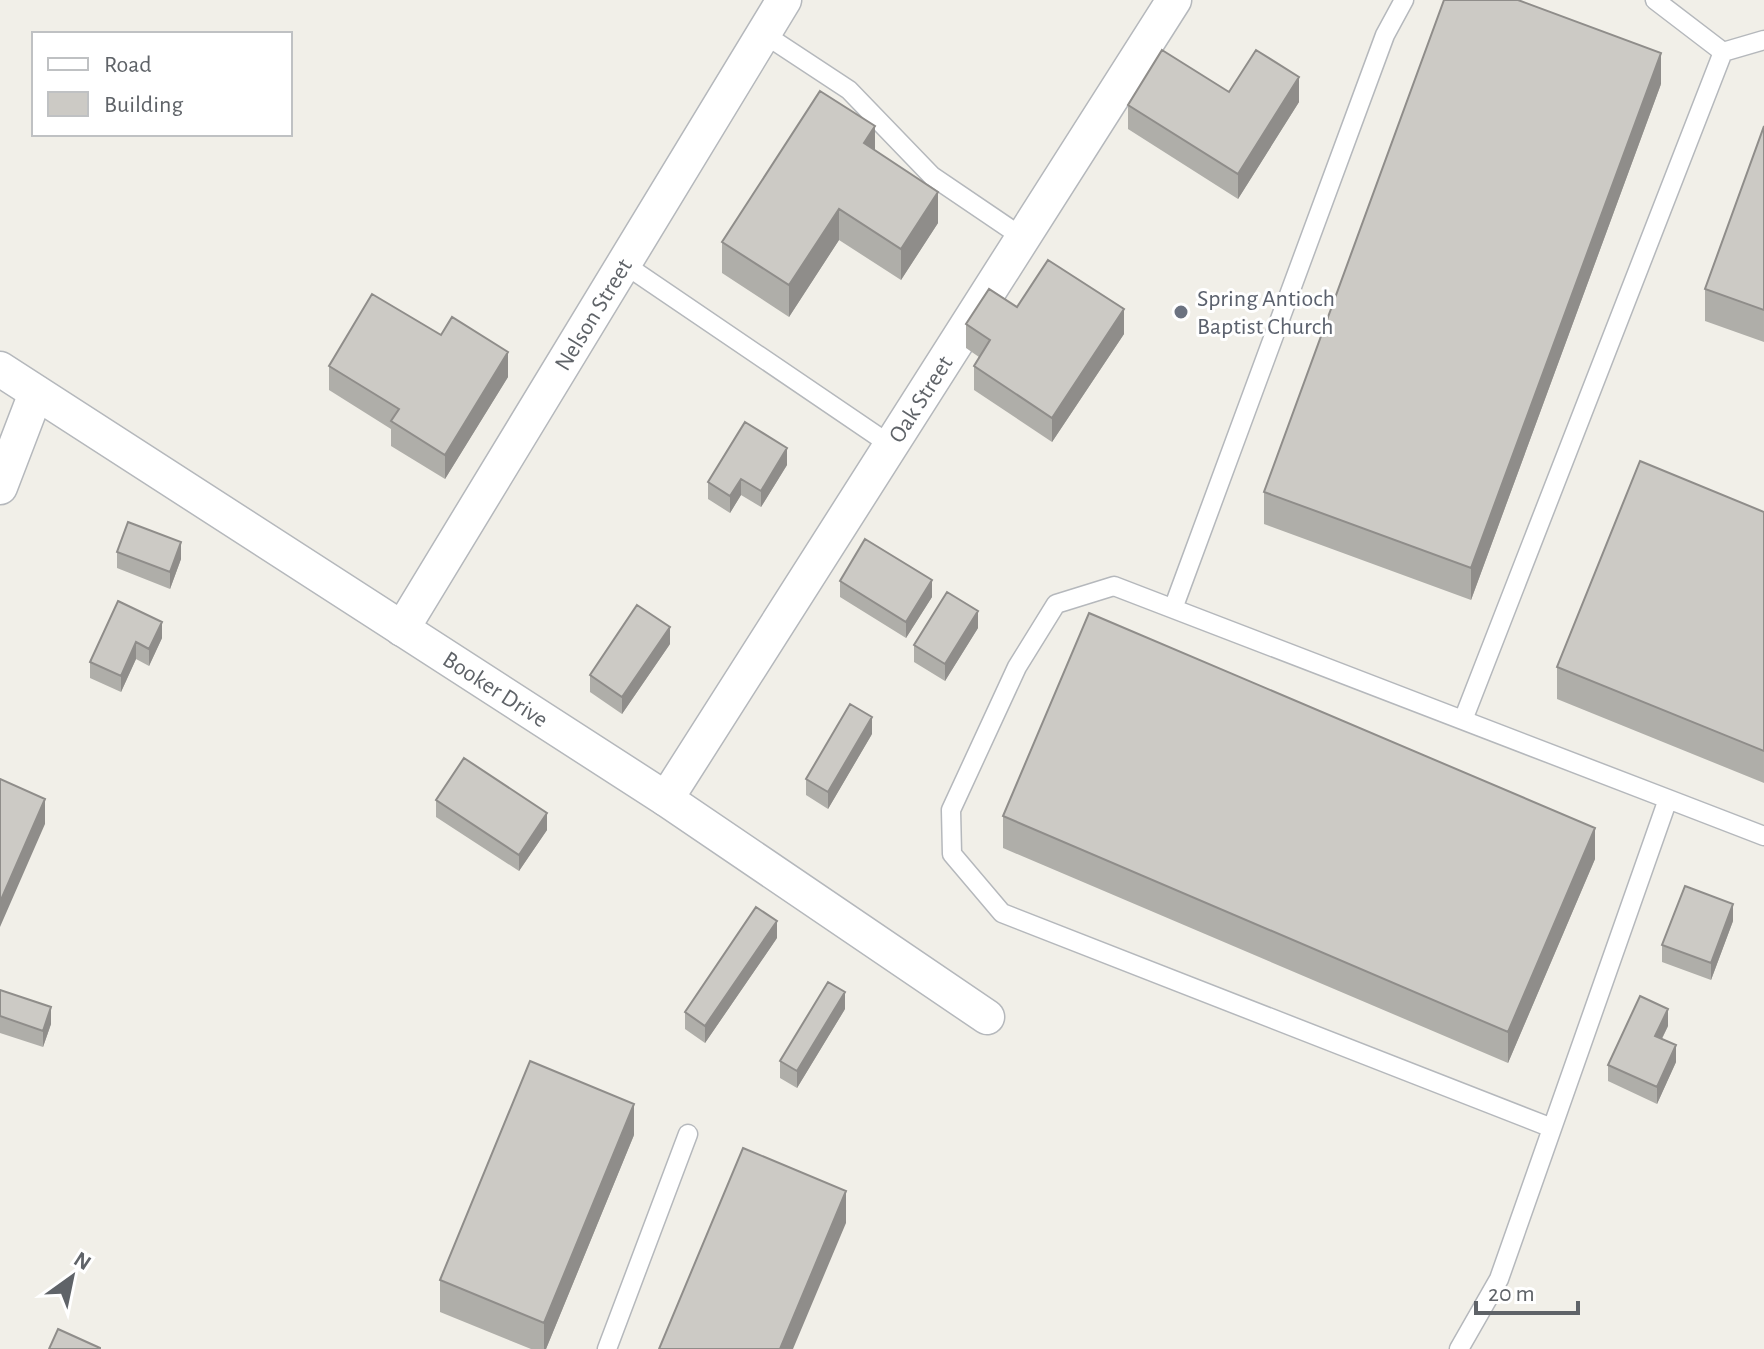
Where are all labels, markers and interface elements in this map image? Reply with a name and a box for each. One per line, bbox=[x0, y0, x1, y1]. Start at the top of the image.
legend bbox=[32, 32, 292, 136]
text: Road bbox=[104, 53, 152, 77]
text: Building bbox=[104, 93, 183, 117]
street label: Nelson Street bbox=[551, 254, 637, 375]
place label: Spring Antioch Baptist Church bbox=[1197, 287, 1335, 339]
marker: Spring Antioch Baptist Church bbox=[1172, 303, 1190, 321]
street label: Oak Street bbox=[885, 352, 958, 447]
street label: Booker Drive bbox=[438, 647, 552, 732]
north arrow bbox=[32, 1237, 112, 1317]
text: N bbox=[70, 1248, 95, 1274]
scale bar bbox=[1476, 1265, 1578, 1315]
text: 20 m bbox=[1488, 1282, 1535, 1306]

